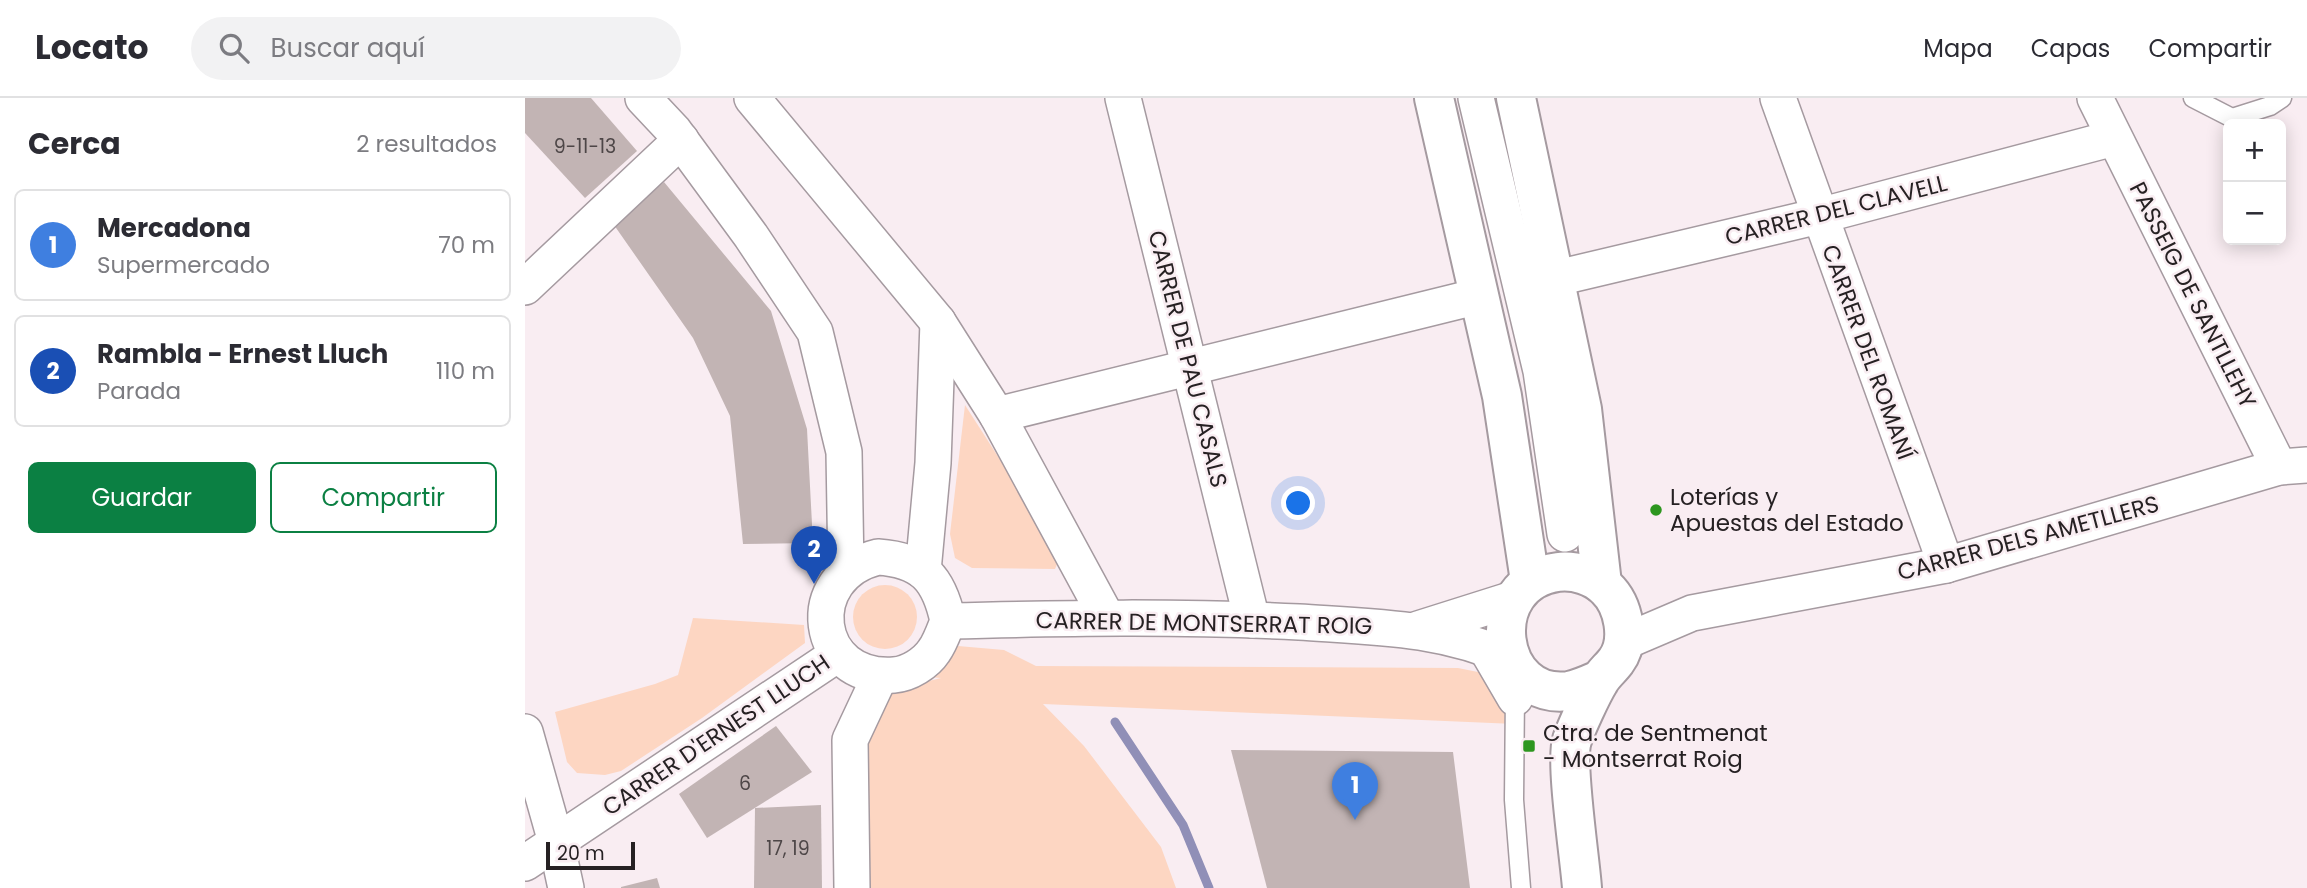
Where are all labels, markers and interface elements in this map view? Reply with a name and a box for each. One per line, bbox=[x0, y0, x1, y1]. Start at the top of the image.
search box bbox=[191, 17, 681, 80]
text: Locato bbox=[35, 24, 149, 71]
icon: search bbox=[215, 29, 253, 67]
text: Buscar aquí bbox=[271, 30, 425, 66]
text: Mapa bbox=[1923, 32, 1993, 65]
text: Capas bbox=[2031, 32, 2110, 65]
text: Compartir bbox=[2148, 32, 2272, 65]
map controls bbox=[2223, 119, 2286, 245]
button: + bbox=[2223, 119, 2286, 182]
text: Cerca bbox=[28, 122, 121, 165]
text: 2 resultados bbox=[356, 128, 497, 160]
house number: 9-11-13 bbox=[554, 133, 616, 160]
street label: CARRER DEL CLAVELL bbox=[1722, 167, 1950, 253]
street label: PASSEIG DE SANTLLEHY bbox=[2122, 176, 2264, 414]
button: − bbox=[2223, 182, 2286, 245]
text: Mercadona bbox=[97, 210, 251, 246]
street label: CARRER DE PAU CASALS bbox=[1141, 227, 1235, 491]
text: 1 bbox=[49, 229, 57, 261]
text: 70 m bbox=[438, 229, 495, 261]
street label: CARRER DEL ROMANÍ bbox=[1814, 240, 1922, 464]
text: Supermercado bbox=[97, 249, 270, 281]
text: Rambla - Ernest Lluch bbox=[97, 336, 388, 372]
text: 2 bbox=[46, 355, 60, 387]
text: 110 m bbox=[436, 355, 495, 387]
text: Parada bbox=[97, 375, 181, 407]
button: Guardar bbox=[28, 462, 256, 533]
button: Compartir bbox=[270, 462, 497, 533]
place label: Loterías y Apuestas del Estado bbox=[1670, 481, 1904, 539]
your location bbox=[1281, 486, 1315, 520]
street label: CARRER DELS AMETLLERS bbox=[1894, 488, 2162, 588]
marker: Loterías y Apuestas del Estado bbox=[1648, 502, 1664, 518]
pin: 2 bbox=[791, 526, 837, 584]
street label: CARRER DE MONTSERRAT ROIG bbox=[1035, 604, 1373, 642]
street label: CARRER D'ERNEST LLUCH bbox=[596, 647, 836, 823]
place label: Ctra. de Sentmenat - Montserrat Roig bbox=[1543, 717, 1768, 775]
marker: Ctra. de Sentmenat - Montserrat Roig bbox=[1521, 738, 1537, 754]
pin: 1 bbox=[1332, 762, 1378, 820]
house number: 6 bbox=[739, 770, 751, 797]
house number: 17, 19 bbox=[766, 835, 810, 862]
scale bar bbox=[546, 839, 635, 871]
text: 20 m bbox=[557, 840, 605, 867]

